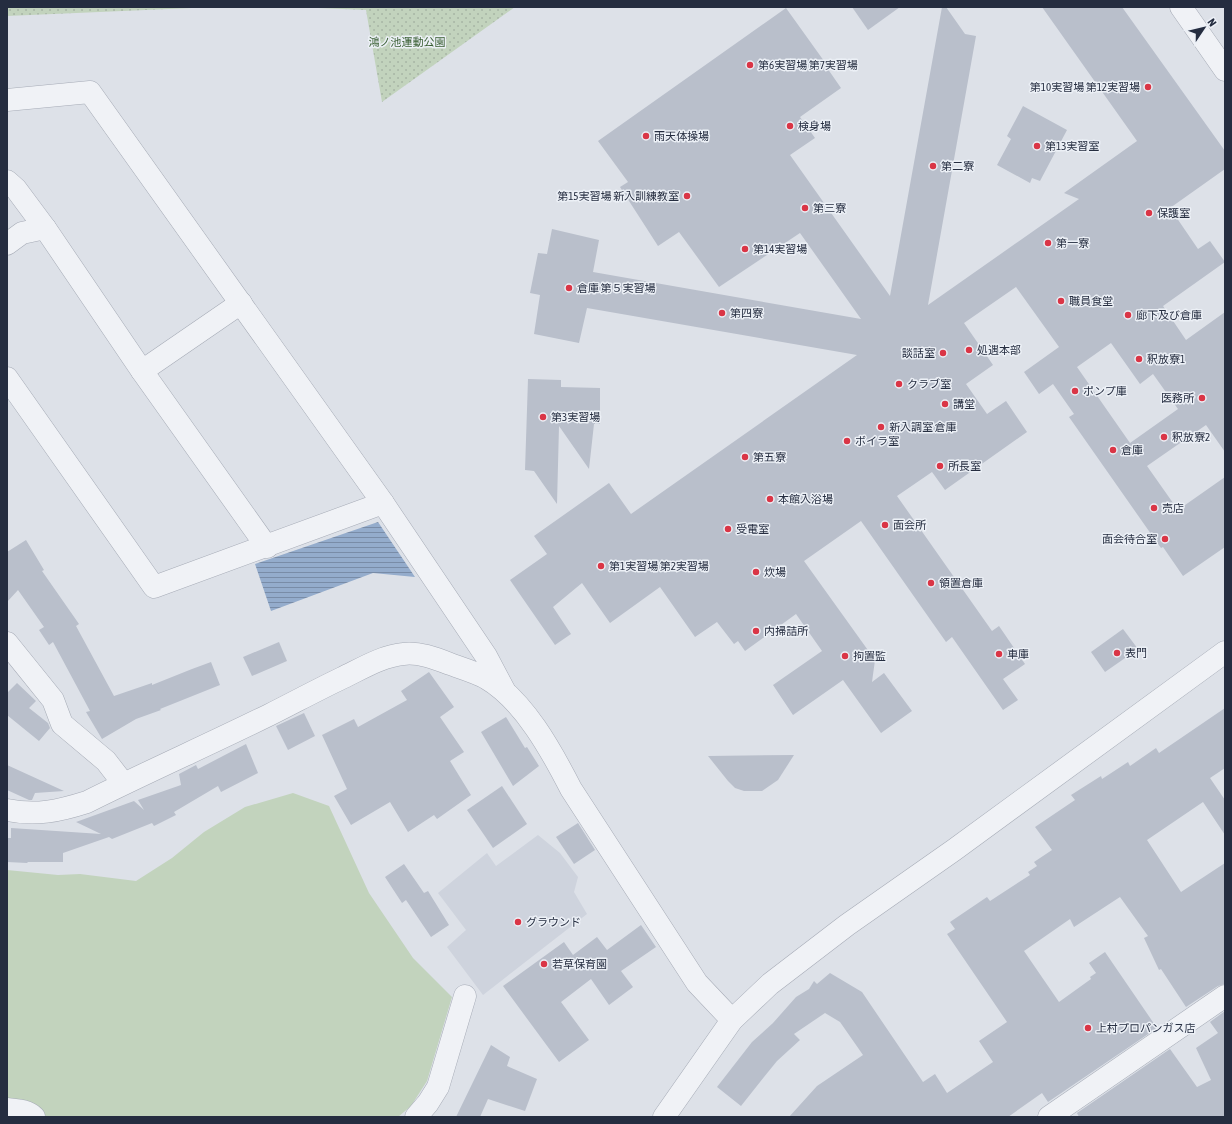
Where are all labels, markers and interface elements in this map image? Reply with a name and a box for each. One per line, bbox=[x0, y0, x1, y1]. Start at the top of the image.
north arrow bbox=[1184, 8, 1224, 48]
text: N bbox=[1205, 16, 1219, 28]
park label: 鴻ノ池運動公園 bbox=[369, 36, 446, 48]
place label: 第6実習場 第7実習場 bbox=[758, 59, 858, 71]
marker: 第6実習場 第7実習場 bbox=[745, 60, 755, 70]
place label: 第10実習場 第12実習場 bbox=[1030, 81, 1140, 93]
marker: 第10実習場 第12実習場 bbox=[1143, 82, 1153, 92]
place label: 検身場 bbox=[798, 120, 831, 132]
marker: 検身場 bbox=[785, 121, 795, 131]
place label: 雨天体操場 bbox=[654, 130, 709, 142]
marker: 雨天体操場 bbox=[641, 131, 651, 141]
place label: 第13実習室 bbox=[1045, 140, 1099, 152]
marker: 第13実習室 bbox=[1032, 141, 1042, 151]
place label: 第二寮 bbox=[941, 160, 974, 172]
marker: 第二寮 bbox=[928, 161, 938, 171]
place label: 第15実習場 新入訓練教室 bbox=[557, 190, 679, 202]
marker: 第15実習場 新入訓練教室 bbox=[682, 191, 692, 201]
place label: 第三寮 bbox=[813, 202, 846, 214]
marker: 第三寮 bbox=[800, 203, 810, 213]
place label: 保護室 bbox=[1157, 207, 1190, 219]
marker: 保護室 bbox=[1144, 208, 1154, 218]
place label: 第一寮 bbox=[1056, 237, 1089, 249]
marker: 第一寮 bbox=[1043, 238, 1053, 248]
place label: 第14実習場 bbox=[753, 243, 807, 255]
marker: 第14実習場 bbox=[740, 244, 750, 254]
place label: 倉庫 第５実習場 bbox=[577, 282, 656, 294]
marker: 倉庫 第５実習場 bbox=[564, 283, 574, 293]
place label: 職員食堂 bbox=[1069, 295, 1113, 307]
marker: 職員食堂 bbox=[1056, 296, 1066, 306]
place label: 第四寮 bbox=[730, 307, 763, 319]
marker: 第四寮 bbox=[717, 308, 727, 318]
place label: 廊下及び倉庫 bbox=[1136, 309, 1202, 321]
marker: 廊下及び倉庫 bbox=[1123, 310, 1133, 320]
place label: 処遇本部 bbox=[977, 344, 1021, 356]
marker: 処遇本部 bbox=[964, 345, 974, 355]
place label: 談話室 bbox=[902, 347, 935, 359]
marker: 談話室 bbox=[938, 348, 948, 358]
place label: 釈放寮1 bbox=[1147, 353, 1185, 365]
marker: 釈放寮1 bbox=[1134, 354, 1144, 364]
place label: クラブ室 bbox=[907, 378, 951, 390]
marker: クラブ室 bbox=[894, 379, 904, 389]
place label: ポンプ庫 bbox=[1083, 385, 1127, 397]
marker: ポンプ庫 bbox=[1070, 386, 1080, 396]
place label: 医務所 bbox=[1161, 392, 1195, 404]
marker: 医務所 bbox=[1197, 393, 1207, 403]
place label: 講堂 bbox=[953, 398, 975, 410]
marker: 講堂 bbox=[940, 399, 950, 409]
place label: 第3実習場 bbox=[551, 411, 600, 423]
marker: 第3実習場 bbox=[538, 412, 548, 422]
place label: 新入調室 倉庫 bbox=[889, 421, 957, 433]
marker: 新入調室 倉庫 bbox=[876, 422, 886, 432]
place label: 釈放寮2 bbox=[1172, 431, 1210, 443]
marker: 釈放寮2 bbox=[1159, 432, 1169, 442]
place label: ボイラ室 bbox=[855, 435, 899, 447]
marker: ボイラ室 bbox=[842, 436, 852, 446]
place label: 倉庫 bbox=[1121, 444, 1143, 456]
marker: 倉庫 bbox=[1108, 445, 1118, 455]
place label: 第五寮 bbox=[753, 451, 786, 463]
marker: 第五寮 bbox=[740, 452, 750, 462]
place label: 所長室 bbox=[948, 460, 981, 472]
marker: 所長室 bbox=[935, 461, 945, 471]
place label: 本館入浴場 bbox=[778, 493, 833, 505]
marker: 本館入浴場 bbox=[765, 494, 775, 504]
place label: 売店 bbox=[1162, 502, 1184, 514]
marker: 売店 bbox=[1149, 503, 1159, 513]
place label: 面会所 bbox=[893, 519, 927, 531]
marker: 面会所 bbox=[880, 520, 890, 530]
place label: 受電室 bbox=[736, 523, 769, 535]
marker: 受電室 bbox=[723, 524, 733, 534]
place label: 面会待合室 bbox=[1102, 533, 1157, 545]
marker: 面会待合室 bbox=[1160, 534, 1170, 544]
place label: 第1実習場 第2実習場 bbox=[609, 560, 709, 572]
marker: 第1実習場 第2実習場 bbox=[596, 561, 606, 571]
place label: 炊場 bbox=[764, 566, 786, 578]
marker: 炊場 bbox=[751, 567, 761, 577]
place label: 領置倉庫 bbox=[939, 577, 983, 589]
marker: 領置倉庫 bbox=[926, 578, 936, 588]
place label: 内掃詰所 bbox=[764, 625, 809, 637]
marker: 内掃詰所 bbox=[751, 626, 761, 636]
place label: 表門 bbox=[1125, 647, 1147, 659]
place label: 車庫 bbox=[1007, 648, 1029, 660]
marker: 表門 bbox=[1112, 648, 1122, 658]
marker: 車庫 bbox=[994, 649, 1004, 659]
place label: 拘置監 bbox=[853, 650, 886, 662]
marker: 拘置監 bbox=[840, 651, 850, 661]
place label: グラウンド bbox=[526, 916, 581, 928]
marker: グラウンド bbox=[513, 917, 523, 927]
place label: 若草保育園 bbox=[552, 958, 607, 970]
marker: 若草保育園 bbox=[539, 959, 549, 969]
place label: 上村プロパンガス店 bbox=[1096, 1022, 1196, 1034]
marker: 上村プロパンガス店 bbox=[1083, 1023, 1093, 1033]

